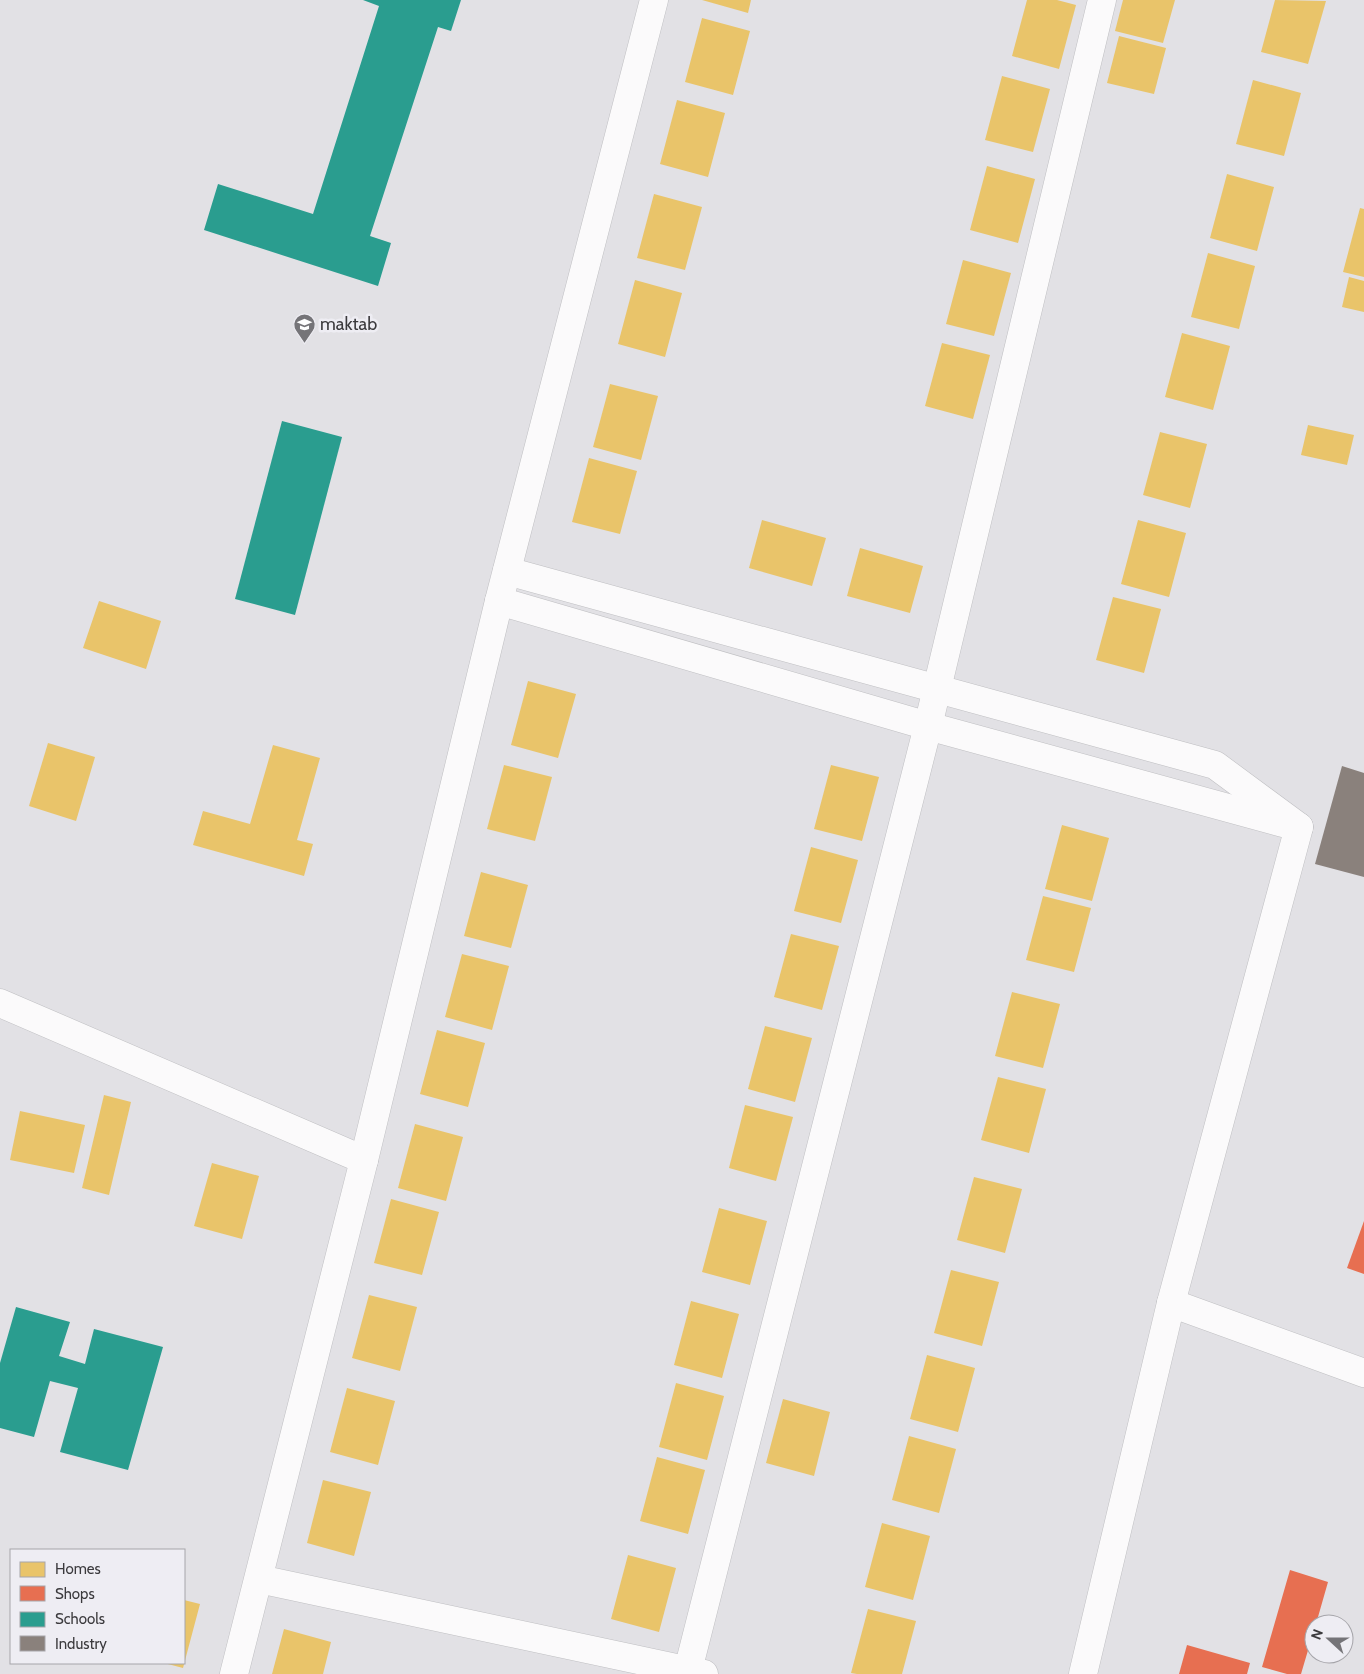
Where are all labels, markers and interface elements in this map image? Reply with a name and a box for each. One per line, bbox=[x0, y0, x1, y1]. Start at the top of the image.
school or university icon: maktab bbox=[292, 312, 316, 343]
place label: maktab bbox=[320, 313, 377, 335]
legend bbox=[10, 1549, 185, 1664]
text: Homes bbox=[55, 1560, 101, 1578]
text: Shops bbox=[55, 1585, 95, 1603]
text: Schools bbox=[55, 1610, 105, 1628]
north arrow bbox=[1304, 1614, 1354, 1664]
text: N bbox=[1307, 1626, 1327, 1642]
text: Industry bbox=[55, 1635, 107, 1653]

